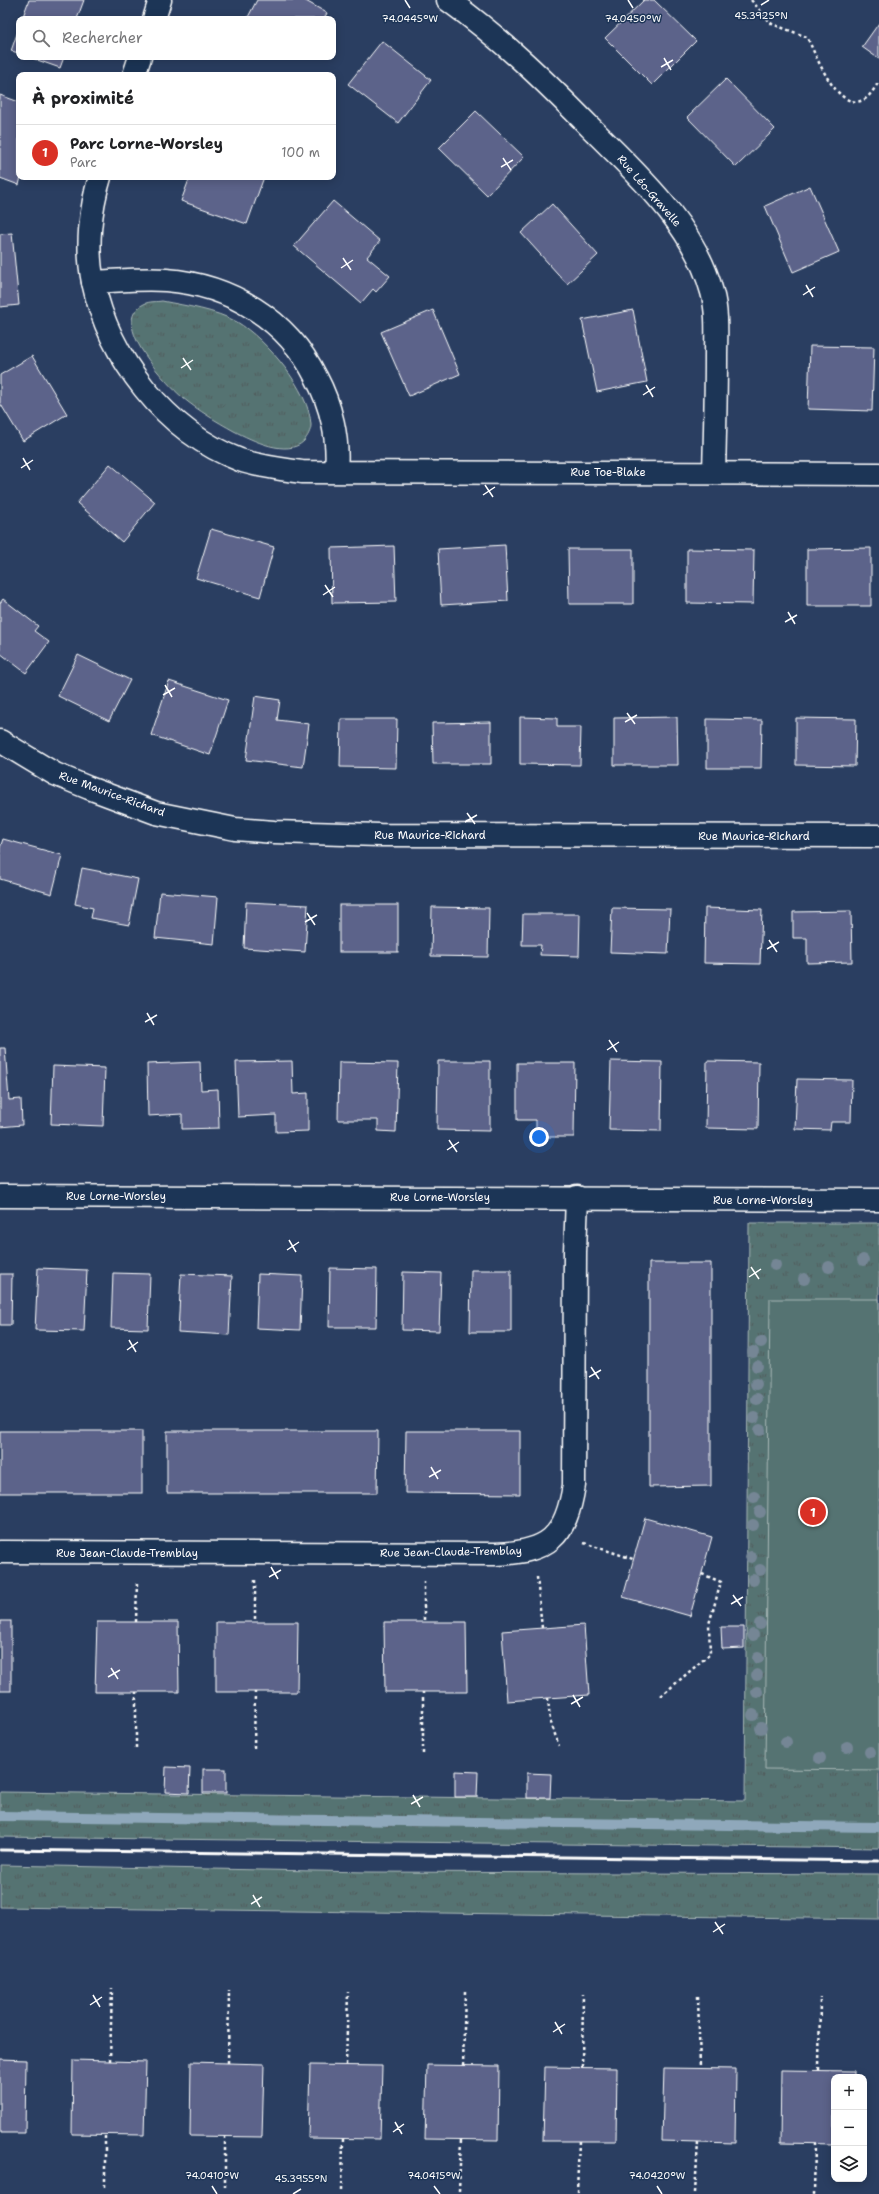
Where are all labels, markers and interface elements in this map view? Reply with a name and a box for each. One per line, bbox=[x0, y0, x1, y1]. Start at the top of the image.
text: 45.3925°N bbox=[734, 9, 788, 22]
text: 74.0445°W bbox=[382, 12, 439, 25]
text: 74.0450°W bbox=[605, 12, 662, 25]
search box bbox=[16, 16, 336, 60]
icon: search bbox=[30, 27, 52, 49]
text: Rechercher bbox=[62, 28, 143, 48]
text: À proximité bbox=[32, 87, 134, 109]
text: Parc Lorne-Worsley bbox=[70, 134, 223, 154]
text: 1 bbox=[42, 144, 48, 161]
text: 100 m bbox=[281, 144, 320, 161]
street label: Rue Léo-Gravelle bbox=[614, 152, 684, 230]
text: Parc bbox=[70, 154, 97, 171]
street label: Rue Toe-Blake bbox=[570, 465, 646, 480]
street label: Rue Maurice-Richard bbox=[57, 768, 167, 820]
street label: Rue Maurice-Richard bbox=[374, 828, 486, 843]
street label: Rue Maurice-Richard bbox=[698, 829, 810, 844]
your location bbox=[529, 1127, 549, 1147]
street label: Rue Lorne-Worsley bbox=[66, 1189, 166, 1204]
street label: Rue Lorne-Worsley bbox=[390, 1190, 490, 1205]
street label: Rue Lorne-Worsley bbox=[713, 1193, 813, 1208]
pin: 1 bbox=[800, 1497, 826, 1527]
street label: Rue Jean-Claude-Tremblay bbox=[380, 1543, 522, 1561]
street label: Rue Jean-Claude-Tremblay bbox=[56, 1546, 198, 1561]
map controls bbox=[831, 2074, 867, 2182]
button: + bbox=[831, 2074, 867, 2110]
button: − bbox=[831, 2110, 867, 2146]
button: layers bbox=[831, 2146, 867, 2182]
text: 74.0410°W bbox=[185, 2169, 239, 2182]
text: 74.0415°W bbox=[407, 2169, 461, 2182]
text: 74.0420°W bbox=[629, 2169, 686, 2182]
text: 45.3955°N bbox=[275, 2172, 327, 2185]

